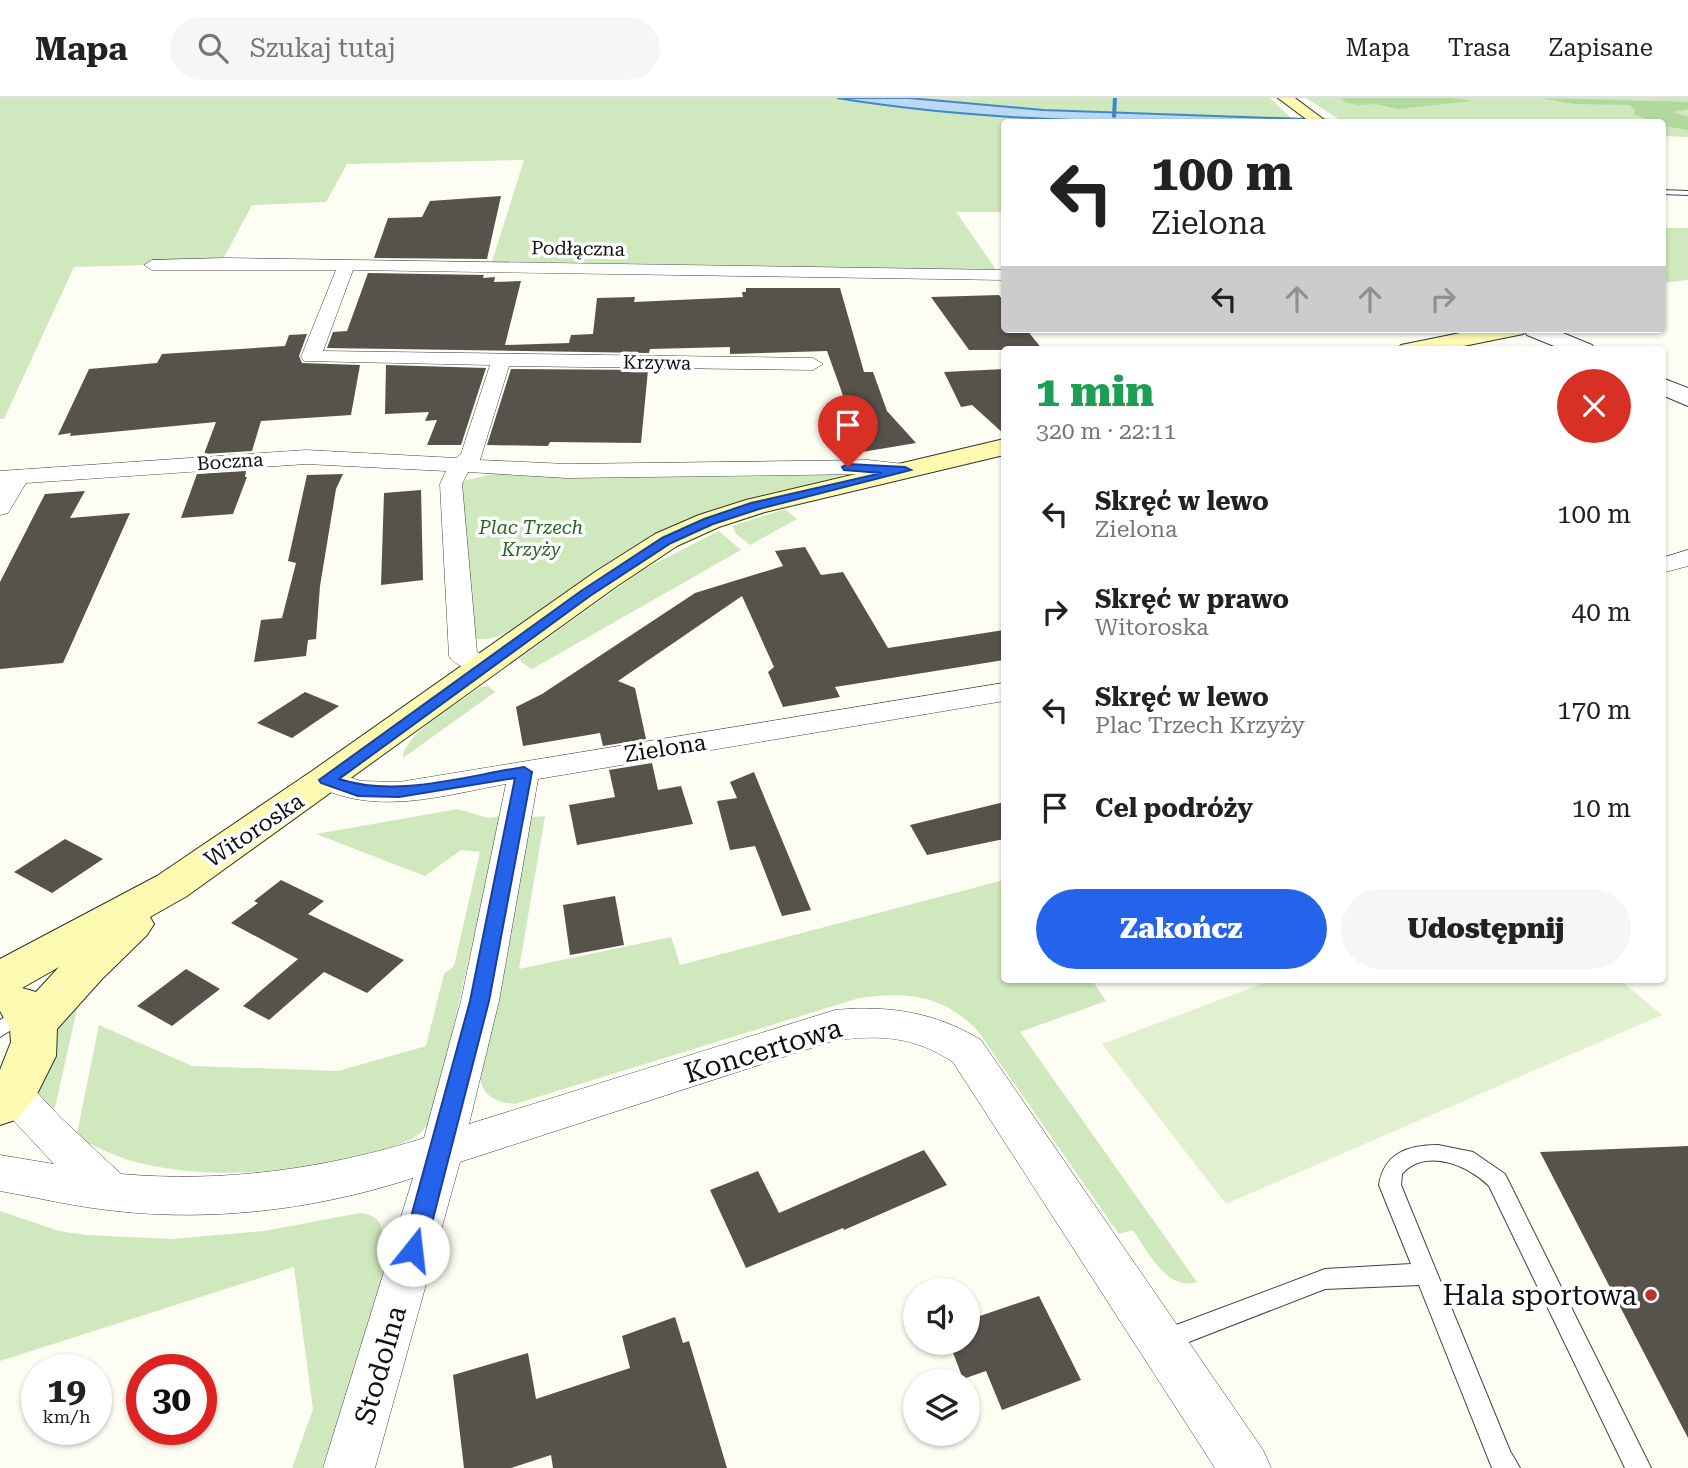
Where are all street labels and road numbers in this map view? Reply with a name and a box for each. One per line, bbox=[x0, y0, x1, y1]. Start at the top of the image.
street label: Podłączna bbox=[531, 236, 626, 261]
street label: Krzywa bbox=[623, 350, 692, 375]
street label: Boczna bbox=[196, 448, 265, 475]
street label: Zielona bbox=[622, 729, 708, 768]
street label: Witoroska bbox=[200, 787, 309, 873]
street label: Koncertowa bbox=[681, 1011, 846, 1090]
street label: Stodolna bbox=[348, 1302, 413, 1428]

